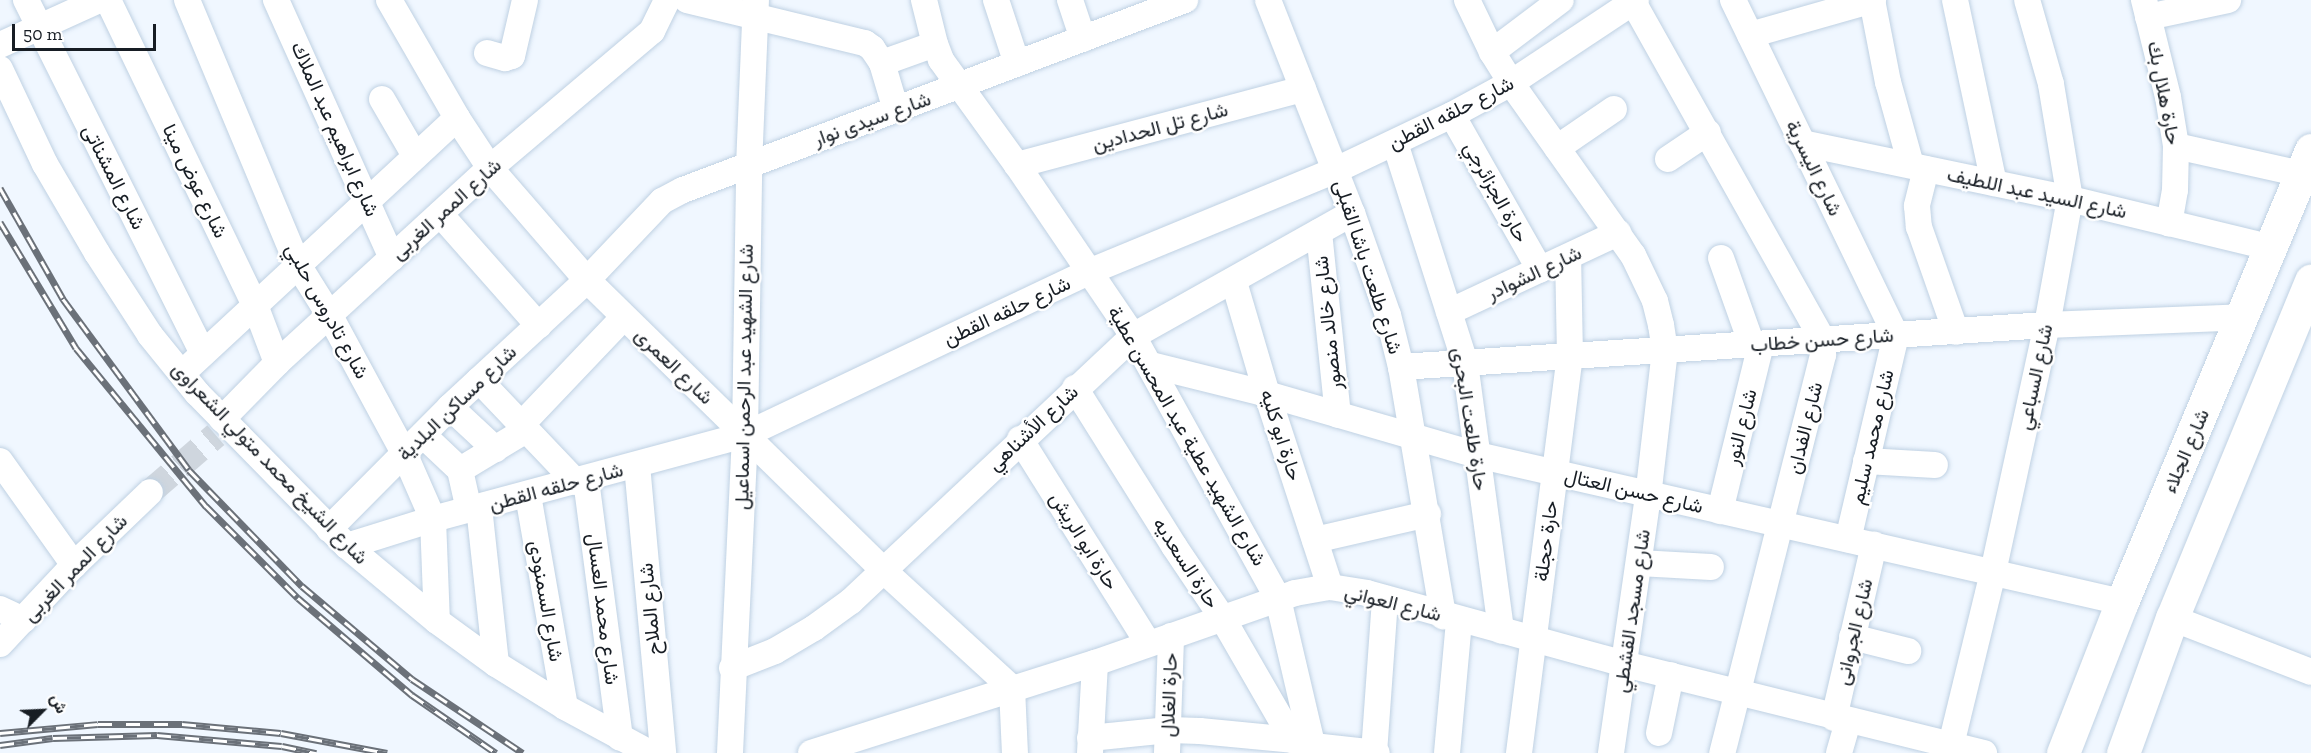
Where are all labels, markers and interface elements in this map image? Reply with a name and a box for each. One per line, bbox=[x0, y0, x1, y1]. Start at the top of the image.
scale bar bbox=[15, 12, 159, 50]
text: 50 m bbox=[23, 23, 62, 45]
street label: شارع ابراهيم عبد الملاك bbox=[286, 38, 384, 220]
street label: حارة هلال بك bbox=[2142, 39, 2186, 147]
street label: شارع حلقه القطن bbox=[1384, 71, 1518, 155]
street label: شارع سيدى نوار bbox=[810, 87, 934, 151]
street label: شارع تل الحدادين bbox=[1090, 97, 1230, 157]
street label: شارع اليسرية bbox=[1780, 116, 1848, 220]
street label: شارع المشناتى bbox=[77, 120, 151, 234]
street label: شارع عوض مينا bbox=[157, 120, 233, 242]
street label: حارة الجزائرجي bbox=[1458, 137, 1534, 247]
street label: شارع الممر الغربى bbox=[386, 153, 506, 265]
street label: شارع السيد عبد اللطيف bbox=[1945, 162, 2129, 224]
street label: شارع طلعت باشا القبلى bbox=[1328, 177, 1408, 357]
street label: شارع تادروس حلبي bbox=[280, 239, 374, 383]
street label: شارع الشوادر bbox=[1483, 241, 1585, 305]
street label: شارع الشهيد عبد الرحمن اسماعيل bbox=[730, 244, 758, 510]
street label: شارع خالد منصور bbox=[1309, 255, 1347, 391]
street label: شارع حلقه القطن bbox=[940, 271, 1074, 351]
street label: شارع الشهيد عطية عبد المحسن عطية bbox=[1103, 302, 1271, 570]
street label: شارع السباعي bbox=[2012, 322, 2058, 432]
street label: شارع العمرى bbox=[630, 323, 718, 409]
street label: شارع حسن خطاب bbox=[1750, 323, 1894, 357]
street label: شارع مساكن البلدية bbox=[392, 340, 522, 466]
street label: حارة طلعت البحرى bbox=[1447, 346, 1493, 492]
street label: شارع الشيخ محمد متولي الشعراوى bbox=[167, 357, 373, 569]
street label: شارع محمد سليم bbox=[1845, 367, 1899, 507]
street label: شارع الأشناهي bbox=[983, 380, 1083, 476]
street label: شارع الفدان bbox=[1782, 380, 1828, 476]
street label: حارة ابو كليه bbox=[1255, 386, 1307, 484]
street label: شارع النور bbox=[1720, 386, 1762, 468]
street label: شارع الجلاء bbox=[2158, 405, 2214, 497]
street label: شارع حلقه القطن bbox=[486, 458, 626, 516]
street label: شارع حسن العتال bbox=[1562, 463, 1706, 519]
street label: حارة ابو الريش bbox=[1044, 488, 1124, 594]
street label: حارة حجلة bbox=[1529, 499, 1563, 583]
street label: شارع الممر الغربى bbox=[18, 509, 132, 627]
street label: حارة السعديه bbox=[1148, 513, 1224, 613]
street label: شارع مسجد القشطي bbox=[1609, 528, 1655, 694]
street label: شارع محمد العسال bbox=[582, 532, 624, 686]
street label: شارع السمنودى bbox=[524, 538, 568, 664]
street label: شارع الملاح bbox=[634, 562, 666, 656]
street label: شارع الجروانى bbox=[1830, 576, 1878, 688]
street label: شارع العواني bbox=[1342, 579, 1444, 627]
street label: حارة الغلال bbox=[1156, 652, 1182, 738]
north arrow bbox=[12, 681, 72, 741]
text: ش bbox=[46, 691, 71, 716]

